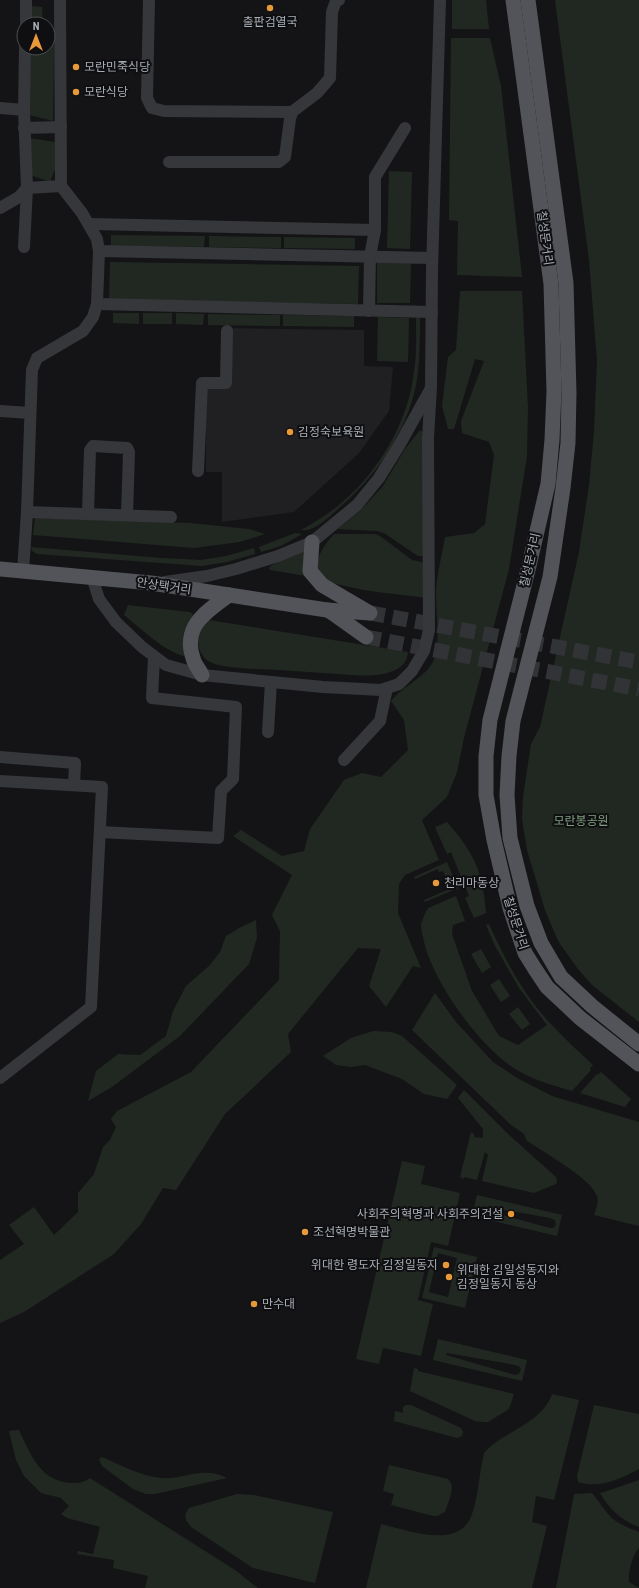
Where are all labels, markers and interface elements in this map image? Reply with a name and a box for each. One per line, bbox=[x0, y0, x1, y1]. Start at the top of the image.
marker: 출판검열국 bbox=[265, 3, 275, 13]
place label: 출판검열국 bbox=[242, 15, 298, 29]
north arrow bbox=[16, 16, 56, 56]
text: N bbox=[33, 20, 40, 33]
place label: 모란민죽식당 bbox=[84, 60, 150, 74]
marker: 모란민죽식당 bbox=[71, 62, 81, 72]
place label: 모란식당 bbox=[84, 85, 128, 99]
marker: 모란식당 bbox=[71, 87, 81, 97]
street label: 칠성문거리 bbox=[534, 210, 556, 266]
place label: 김정숙보육원 bbox=[298, 425, 364, 439]
marker: 김정숙보육원 bbox=[285, 427, 295, 437]
street label: 칠성문거리 bbox=[517, 532, 543, 588]
street label: 안상택거리 bbox=[136, 575, 192, 597]
park label: 모란봉공원 bbox=[553, 814, 609, 828]
place label: 천리마동상 bbox=[444, 876, 499, 890]
marker: 천리마동상 bbox=[431, 878, 441, 888]
street label: 칠성문거리 bbox=[501, 895, 531, 951]
place label: 사회주의혁명과 사회주의건설 bbox=[357, 1207, 503, 1221]
marker: 사회주의혁명과 사회주의건설 bbox=[506, 1209, 516, 1219]
place label: 조선혁명박물관 bbox=[313, 1225, 390, 1239]
marker: 조선혁명박물관 bbox=[300, 1227, 310, 1237]
place label: 위대한 령도자 김정일동지 bbox=[311, 1258, 438, 1272]
marker: 위대한 령도자 김정일동지 bbox=[441, 1260, 451, 1270]
place label: 위대한 김일성동지와 김정일동지 동상 bbox=[457, 1263, 559, 1291]
marker: 위대한 김일성동지와 김정일동지 동상 bbox=[444, 1272, 454, 1282]
place label: 만수대 bbox=[262, 1297, 295, 1311]
marker: 만수대 bbox=[249, 1299, 259, 1309]

